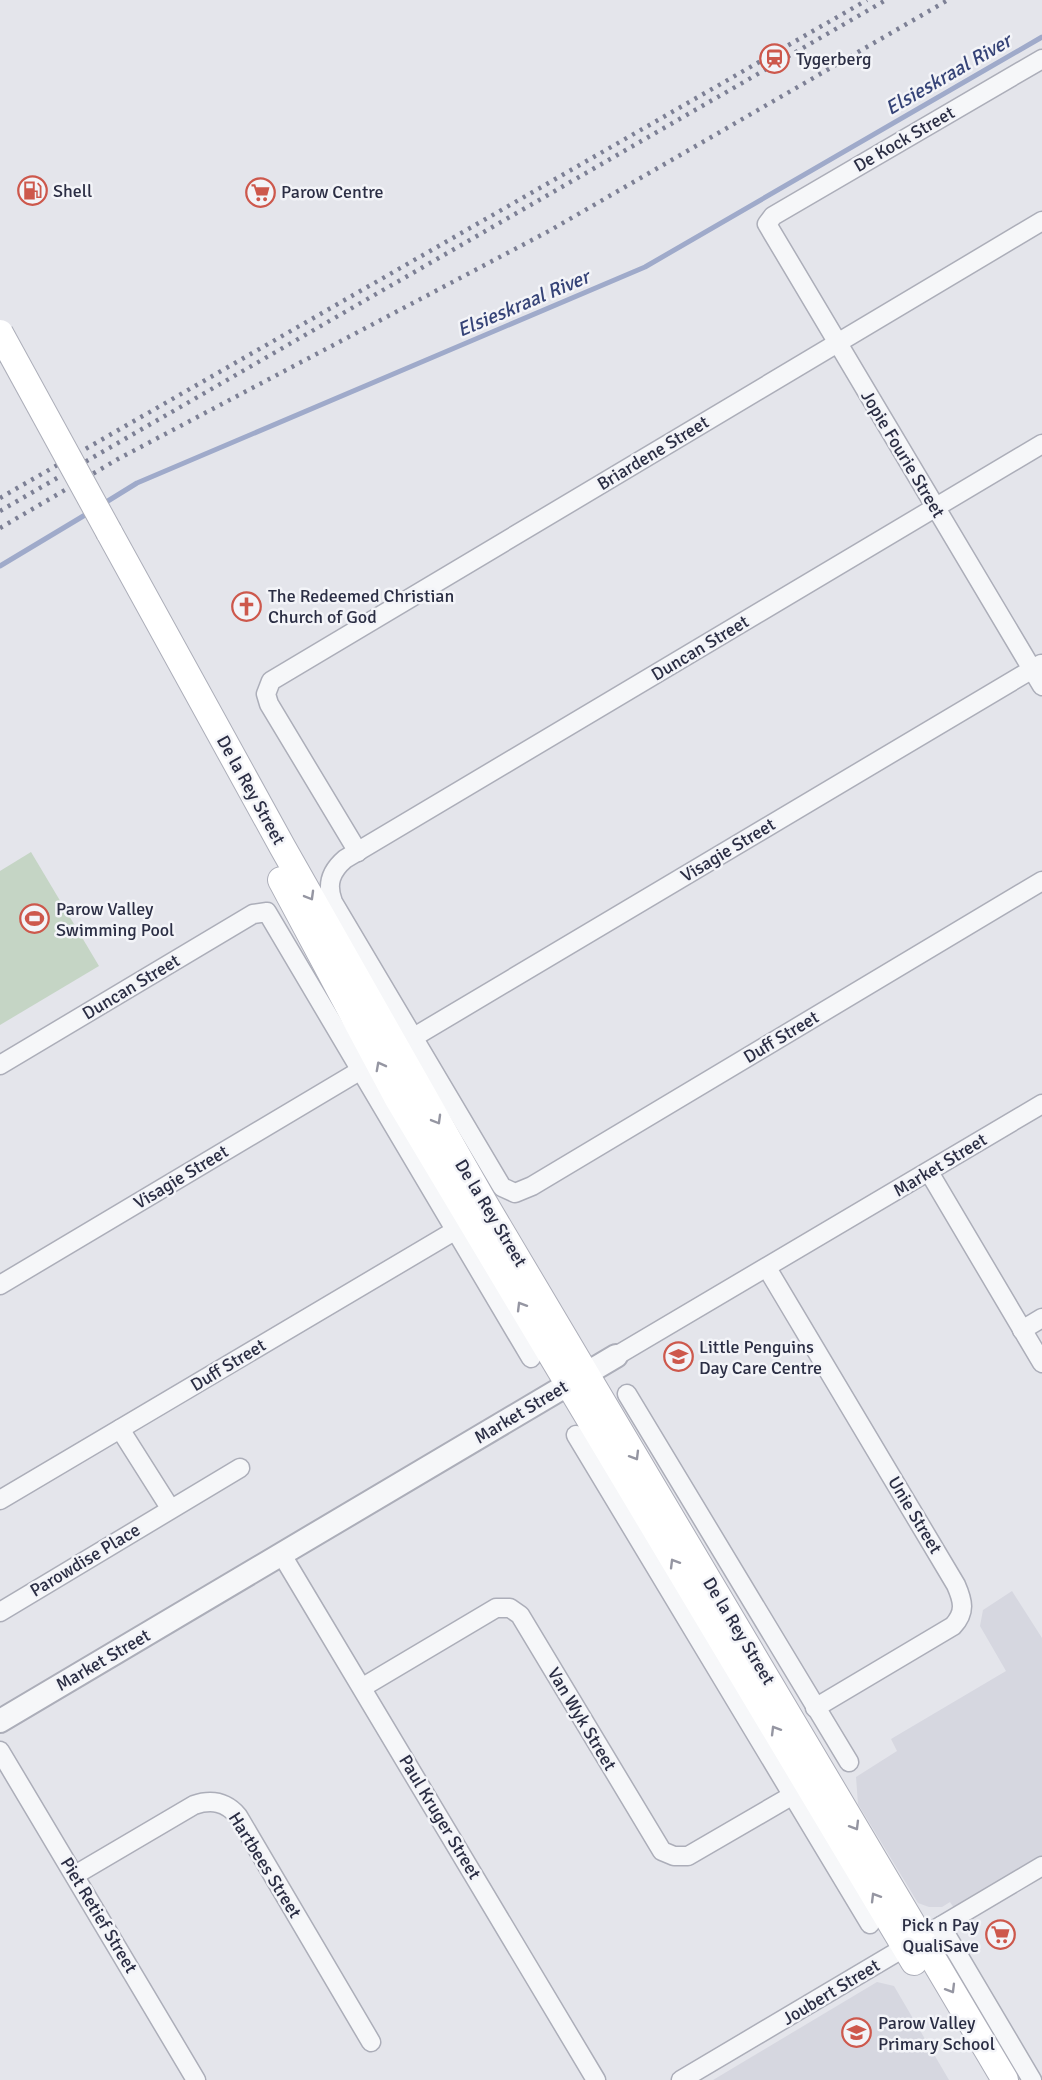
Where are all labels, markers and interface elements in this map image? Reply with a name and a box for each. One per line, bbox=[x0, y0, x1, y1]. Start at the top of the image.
water label: Elsieskraal River bbox=[881, 27, 1018, 121]
station icon: Tygerberg bbox=[759, 43, 791, 75]
place label: Tygerberg bbox=[796, 48, 871, 70]
street label: De Kock Street bbox=[850, 101, 958, 177]
fuel station icon: Shell bbox=[16, 175, 48, 207]
supermarket icon: Parow Centre bbox=[244, 176, 276, 208]
place label: Shell bbox=[53, 180, 92, 202]
place label: Parow Centre bbox=[281, 181, 384, 203]
water label: Elsieskraal River bbox=[453, 263, 596, 343]
street label: Jopie Fourie Street bbox=[856, 386, 950, 522]
street label: Briardene Street bbox=[593, 411, 713, 495]
place label: The Redeemed Christian Church of God bbox=[268, 585, 454, 628]
church icon: The Redeemed Christian Church of God bbox=[231, 590, 263, 622]
street label: Duncan Street bbox=[647, 610, 753, 686]
street label: De la Rey Street bbox=[212, 731, 290, 849]
street label: Visagie Street bbox=[677, 813, 779, 887]
one-way arrow bbox=[302, 890, 314, 900]
place label: Parow Valley Swimming Pool bbox=[56, 898, 174, 941]
sports icon: Parow Valley Swimming Pool bbox=[19, 903, 51, 935]
street label: Duncan Street bbox=[78, 949, 184, 1025]
street label: Duff Street bbox=[739, 1006, 823, 1068]
one-way arrow bbox=[376, 1061, 387, 1072]
one-way arrow bbox=[430, 1114, 441, 1124]
street label: Market Street bbox=[889, 1128, 991, 1202]
street label: Visagie Street bbox=[130, 1140, 232, 1214]
street label: De la Rey Street bbox=[450, 1155, 532, 1271]
one-way arrow bbox=[517, 1302, 528, 1312]
street label: Duff Street bbox=[186, 1334, 270, 1396]
place label: Little Penguins Day Care Centre bbox=[699, 1336, 822, 1379]
school or university icon: Little Penguins Day Care Centre bbox=[662, 1341, 694, 1373]
street label: Market Street bbox=[470, 1375, 572, 1449]
one-way arrow bbox=[628, 1450, 639, 1460]
street label: Unie Street bbox=[883, 1472, 947, 1558]
street label: Parowdise Place bbox=[26, 1518, 144, 1602]
one-way arrow bbox=[670, 1559, 682, 1569]
street label: De la Rey Street bbox=[698, 1573, 780, 1689]
street label: Market Street bbox=[52, 1624, 154, 1696]
street label: Van Wyk Street bbox=[543, 1664, 621, 1774]
one-way arrow bbox=[771, 1726, 782, 1736]
street label: Paul Kruger Street bbox=[394, 1751, 486, 1883]
street label: Hartbees Street bbox=[224, 1808, 306, 1922]
one-way arrow bbox=[847, 1820, 859, 1830]
street label: Piet Retief Street bbox=[56, 1853, 142, 1977]
one-way arrow bbox=[871, 1893, 883, 1903]
place label: Pick n Pay QualiSave bbox=[902, 1914, 980, 1957]
supermarket icon: Pick n Pay QualiSave bbox=[984, 1919, 1016, 1951]
street label: Joubert Street bbox=[778, 1954, 884, 2030]
one-way arrow bbox=[943, 1982, 955, 1993]
place label: Parow Valley Primary School bbox=[878, 2012, 995, 2055]
school or university icon: Parow Valley Primary School bbox=[841, 2017, 873, 2049]

